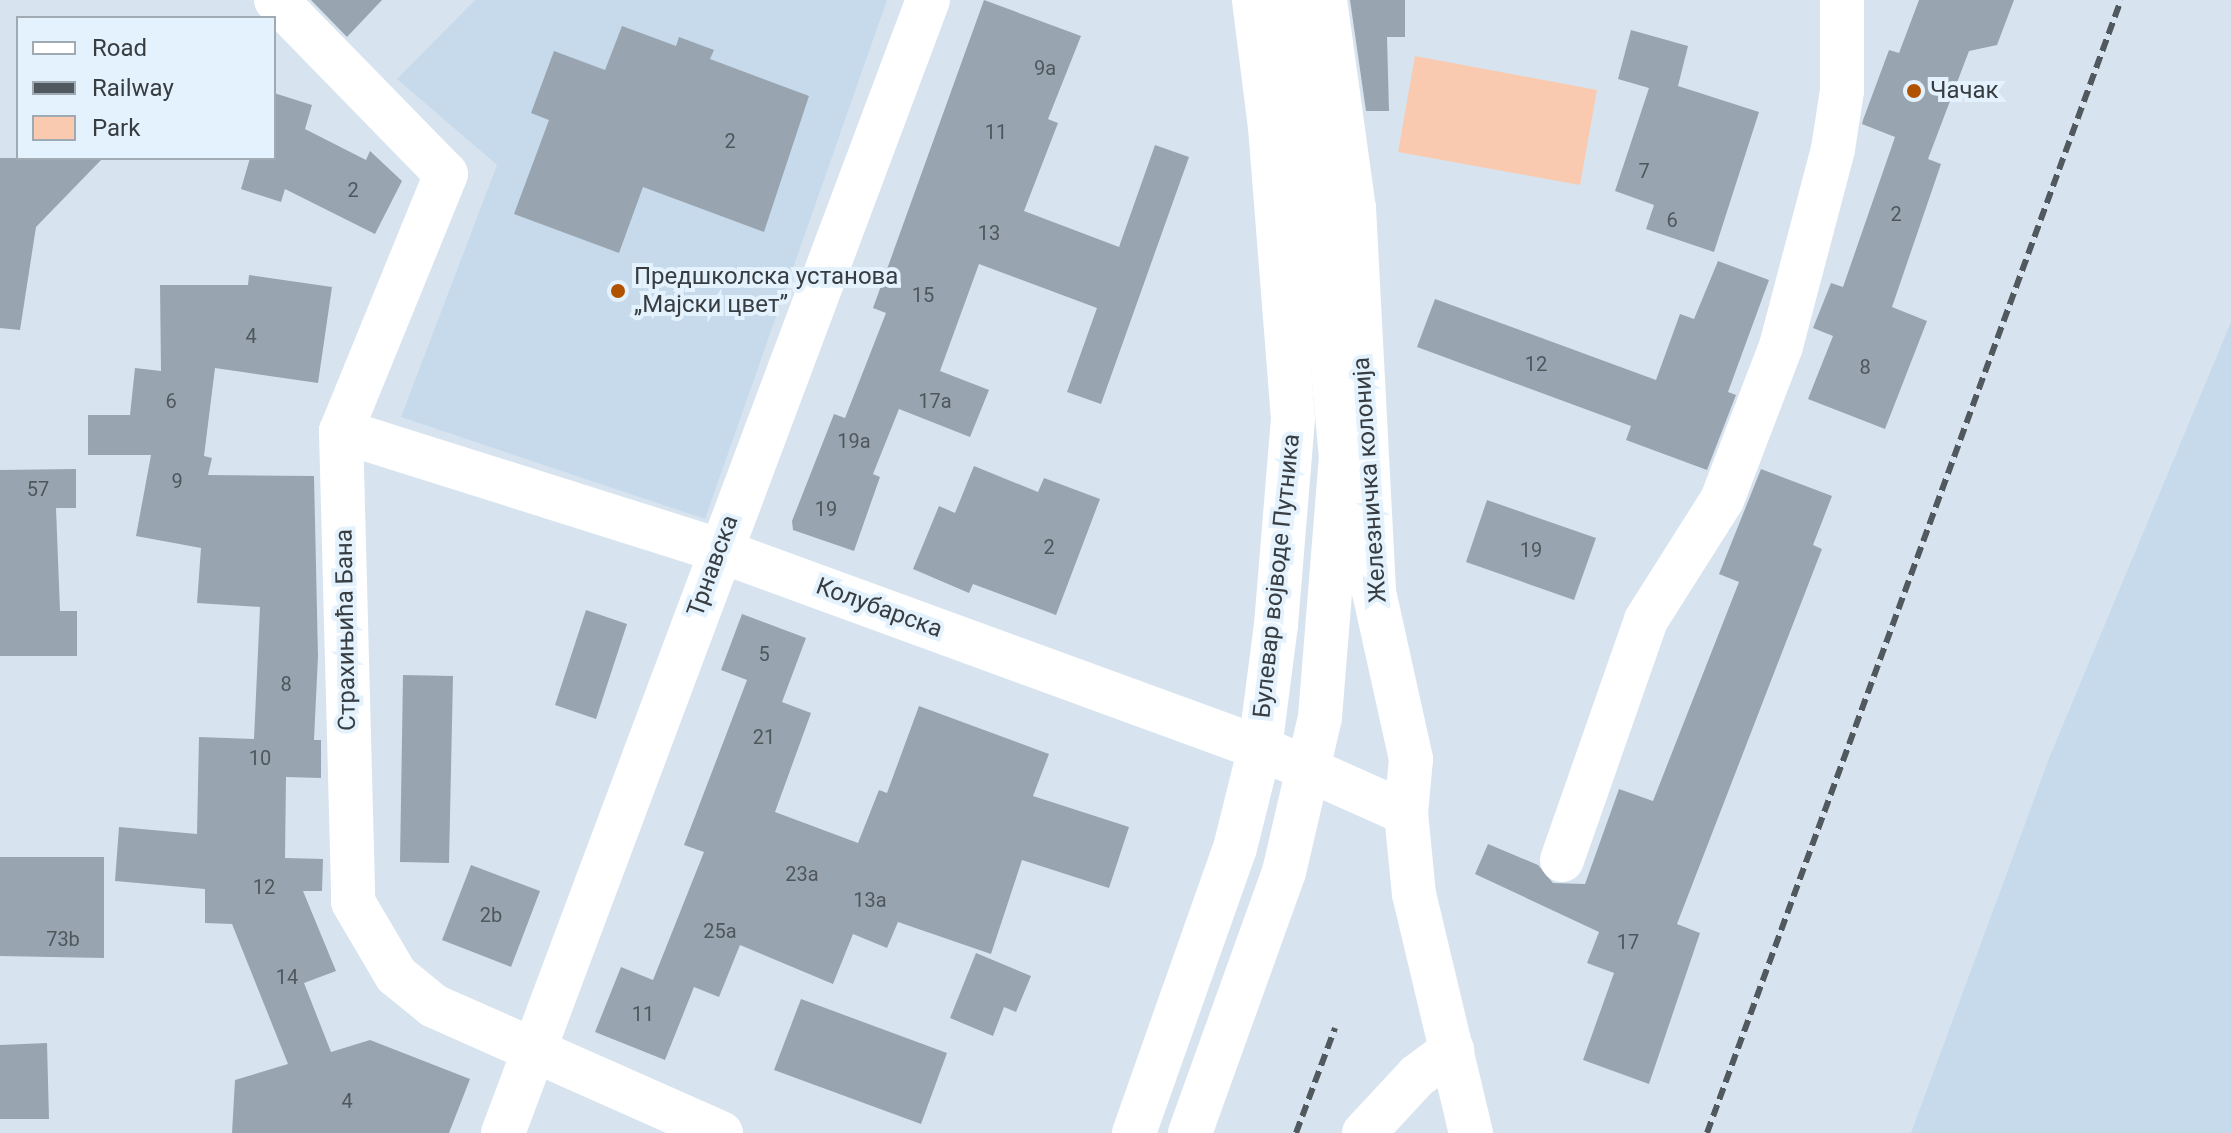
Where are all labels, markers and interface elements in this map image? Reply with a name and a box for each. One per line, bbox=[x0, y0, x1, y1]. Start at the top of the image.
legend bbox=[16, 16, 276, 160]
text: Road bbox=[92, 34, 147, 62]
house number: 9a bbox=[1034, 56, 1056, 80]
text: Railway bbox=[92, 74, 174, 102]
place label: Чачак bbox=[1930, 77, 1999, 105]
marker: Чачак bbox=[1905, 82, 1923, 100]
text: Park bbox=[92, 114, 140, 142]
house number: 11 bbox=[985, 120, 1007, 144]
house number: 2 bbox=[724, 129, 736, 153]
house number: 7 bbox=[1638, 159, 1650, 183]
house number: 2 bbox=[347, 178, 359, 202]
house number: 2 bbox=[1890, 202, 1902, 226]
house number: 6 bbox=[1666, 208, 1678, 232]
house number: 13 bbox=[978, 221, 1000, 245]
place label: Предшколска установа „Мајски цвет” bbox=[634, 263, 898, 319]
marker: Предшколска установа „Мајски цвет” bbox=[609, 282, 627, 300]
house number: 15 bbox=[912, 283, 934, 307]
house number: 4 bbox=[245, 324, 257, 348]
house number: 12 bbox=[1525, 352, 1547, 376]
house number: 8 bbox=[1859, 355, 1871, 379]
street label: Железничка колонија bbox=[1347, 356, 1393, 604]
house number: 6 bbox=[165, 389, 177, 413]
house number: 17a bbox=[918, 389, 952, 413]
house number: 19a bbox=[837, 429, 871, 453]
street label: Булевар војводе Путника bbox=[1248, 433, 1306, 719]
house number: 9 bbox=[171, 469, 183, 493]
house number: 57 bbox=[27, 477, 49, 501]
house number: 19 bbox=[815, 497, 837, 521]
street label: Трнавска bbox=[681, 511, 745, 621]
street label: Страхињића Бана bbox=[330, 529, 362, 731]
house number: 2 bbox=[1043, 535, 1055, 559]
house number: 19 bbox=[1520, 538, 1542, 562]
street label: Колубарска bbox=[812, 572, 946, 644]
house number: 5 bbox=[758, 642, 770, 666]
house number: 8 bbox=[280, 672, 292, 696]
house number: 21 bbox=[753, 725, 775, 749]
house number: 10 bbox=[249, 746, 271, 770]
house number: 23a bbox=[785, 862, 819, 886]
house number: 12 bbox=[253, 875, 275, 899]
house number: 13a bbox=[853, 888, 887, 912]
house number: 2b bbox=[480, 903, 502, 927]
house number: 25a bbox=[703, 919, 737, 943]
house number: 73b bbox=[46, 927, 80, 951]
house number: 17 bbox=[1617, 930, 1639, 954]
house number: 14 bbox=[276, 965, 298, 989]
house number: 11 bbox=[632, 1002, 654, 1026]
house number: 4 bbox=[341, 1089, 353, 1113]

